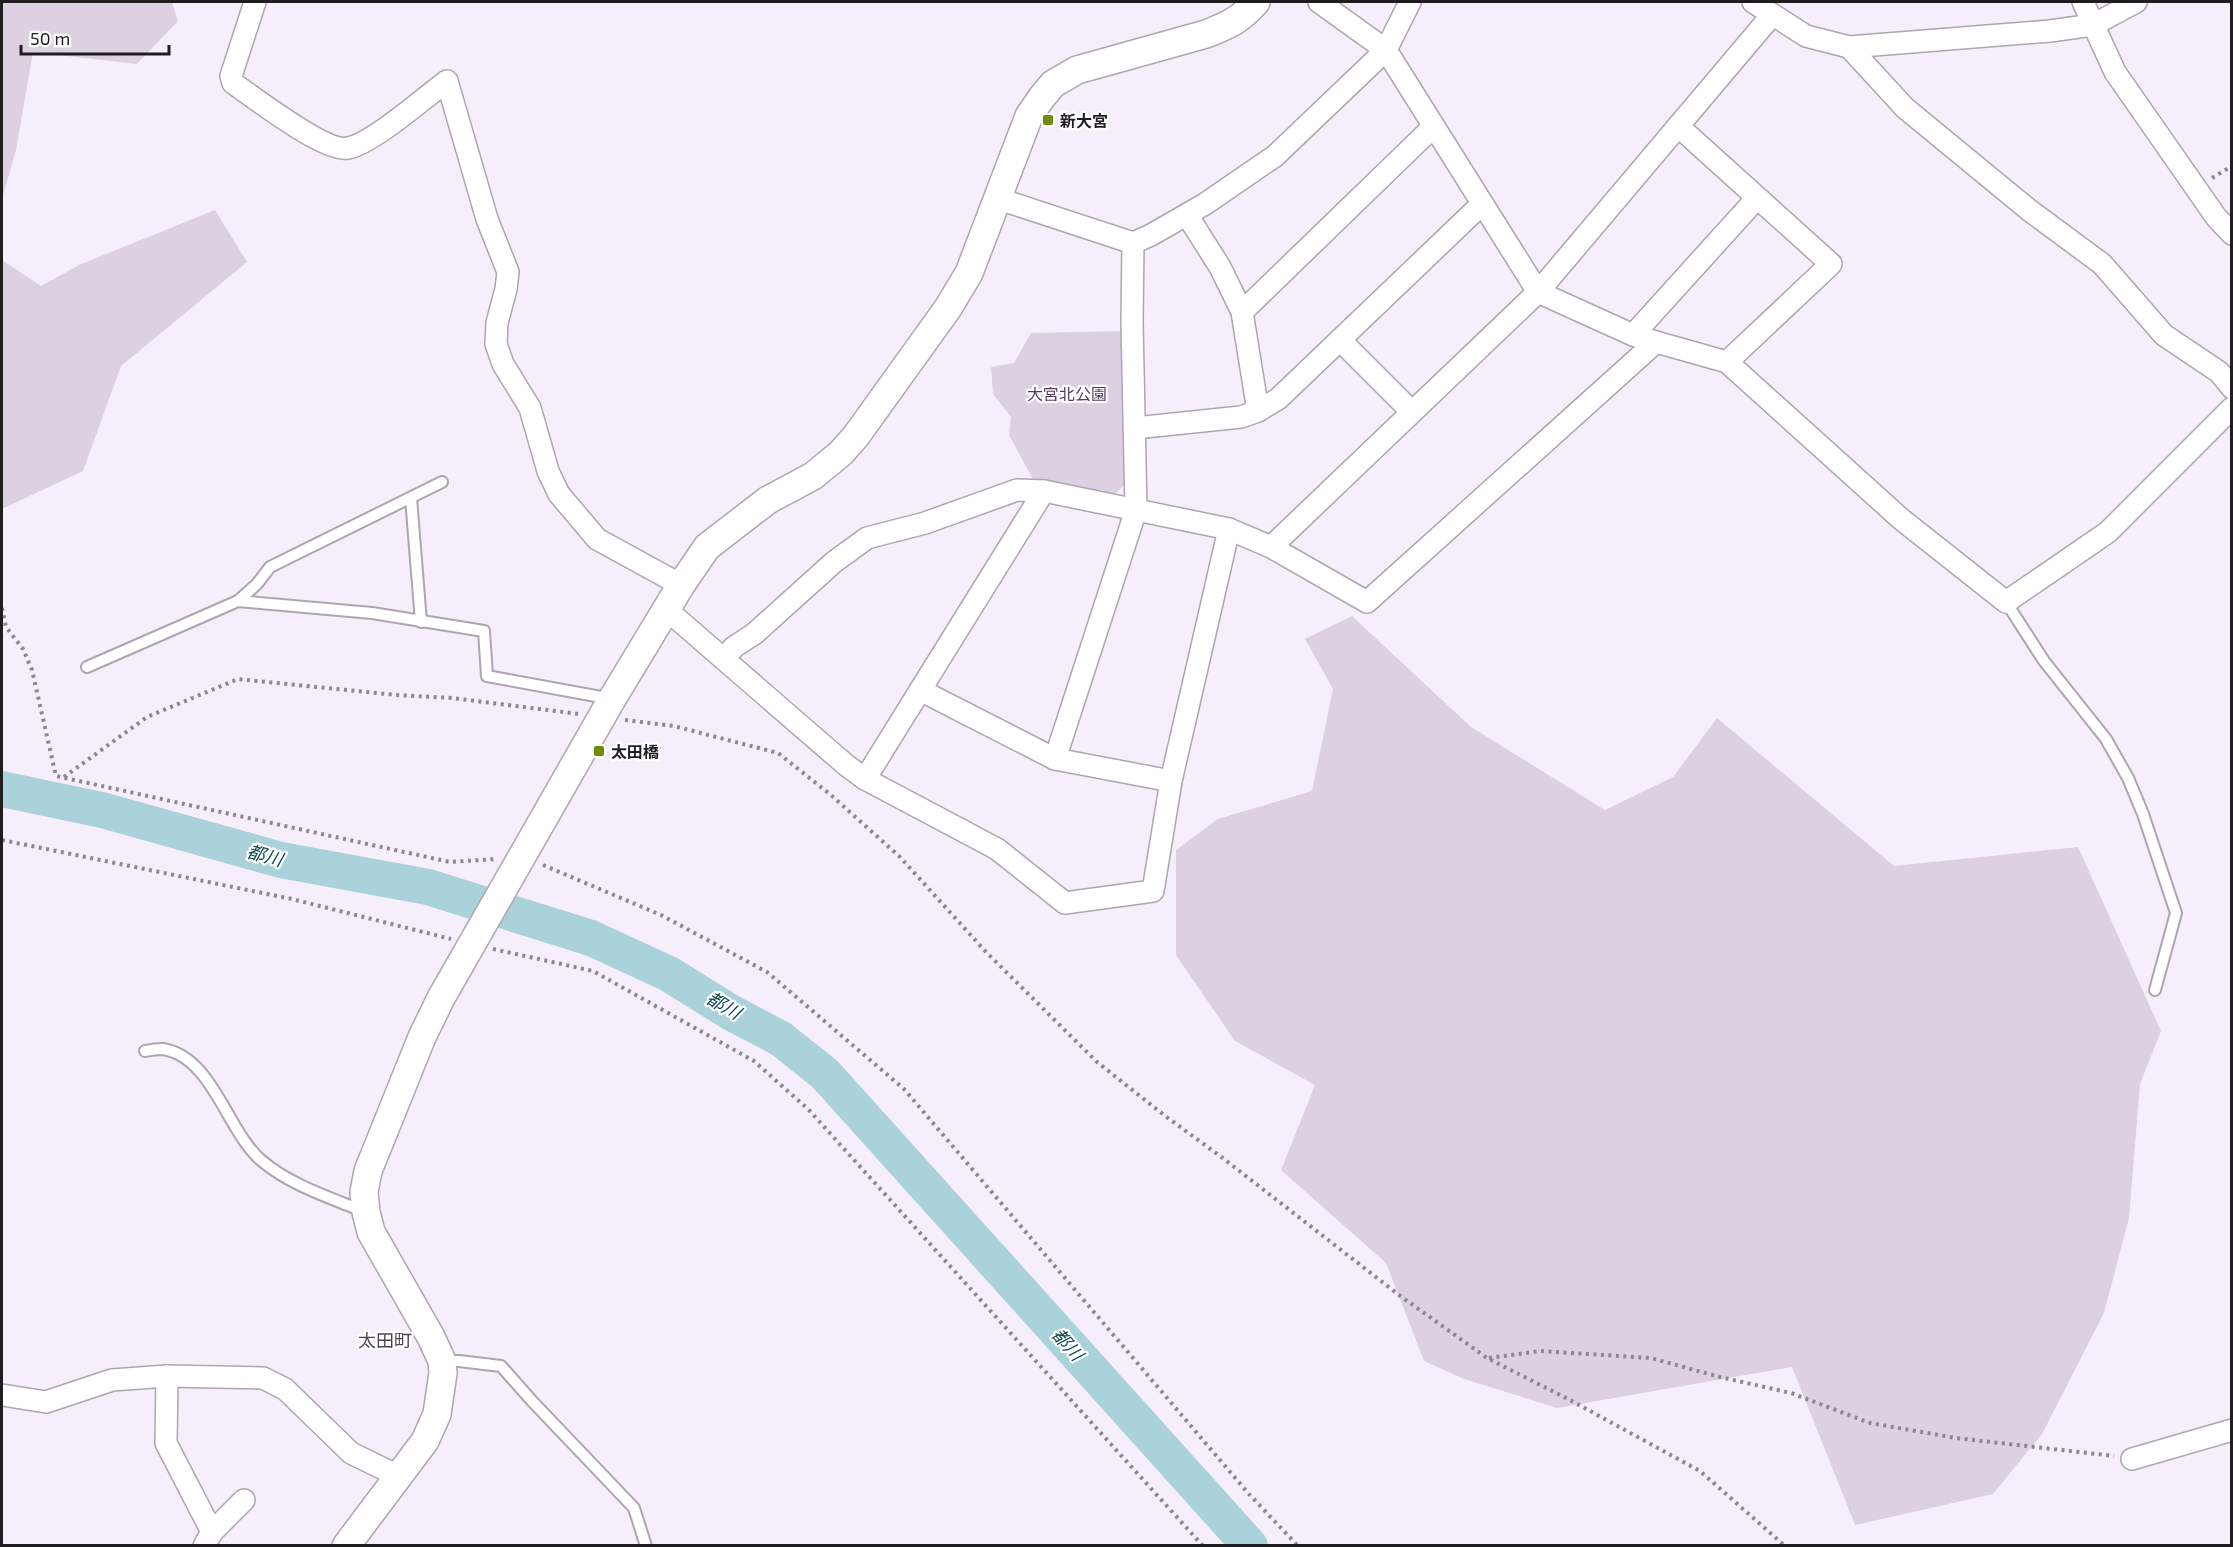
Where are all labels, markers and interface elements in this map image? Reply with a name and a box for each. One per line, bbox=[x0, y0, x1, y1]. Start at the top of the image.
scale bar bbox=[21, 18, 170, 56]
text: 50 m bbox=[30, 27, 70, 49]
place label: 新大宮 bbox=[1060, 111, 1108, 130]
marker: 新大宮 bbox=[1041, 113, 1055, 127]
park label: 大宮北公園 bbox=[1027, 384, 1107, 403]
place label: 太田橋 bbox=[611, 742, 659, 761]
marker: 太田橋 bbox=[592, 744, 606, 758]
water label: 都川 bbox=[245, 840, 287, 871]
water label: 都川 bbox=[703, 986, 747, 1025]
water label: 都川 bbox=[1048, 1323, 1090, 1366]
district label: 太田町 bbox=[358, 1329, 412, 1351]

